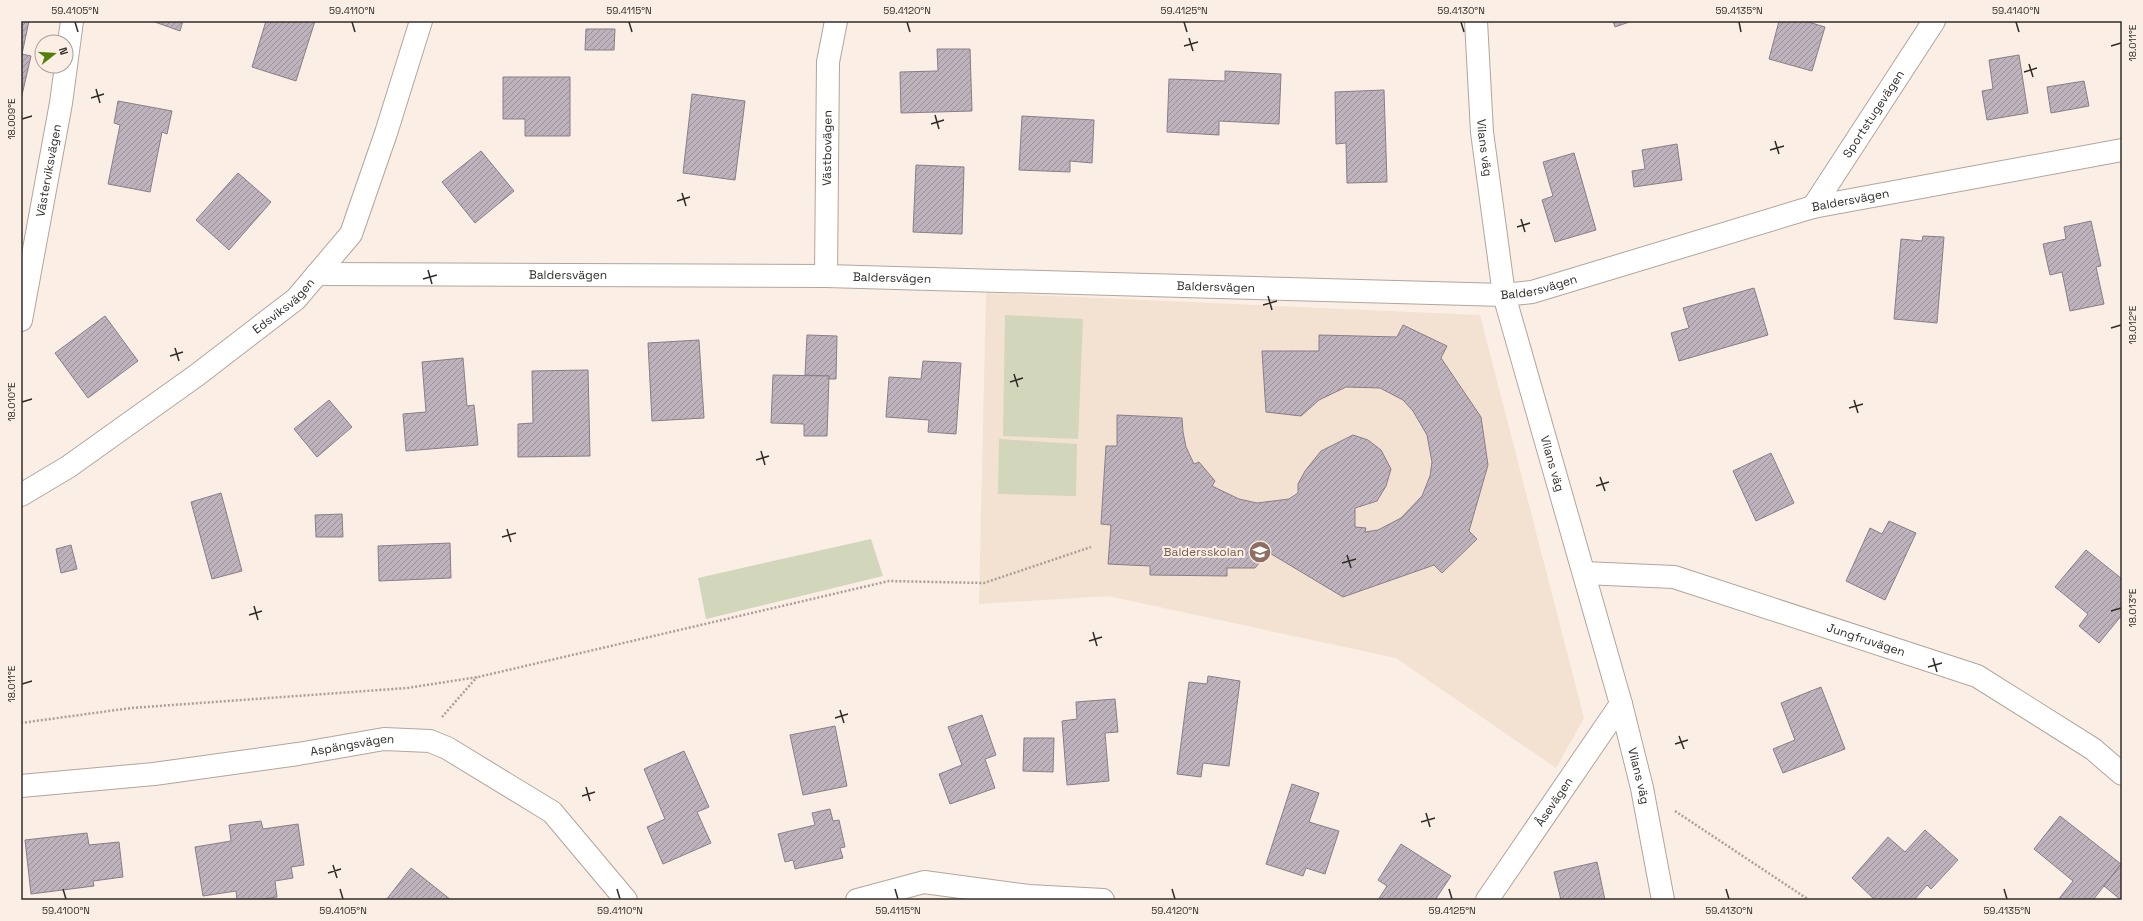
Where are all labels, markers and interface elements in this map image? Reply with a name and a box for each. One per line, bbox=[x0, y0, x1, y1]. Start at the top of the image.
text: 59.4105°N bbox=[51, 4, 99, 17]
text: 59.4110°N bbox=[329, 4, 375, 17]
text: 59.4115°N bbox=[606, 4, 652, 17]
text: 59.4120°N bbox=[883, 4, 931, 17]
text: 59.4125°N bbox=[1160, 4, 1208, 17]
text: 59.4130°N bbox=[1437, 4, 1485, 17]
text: 59.4135°N bbox=[1715, 4, 1763, 17]
text: 59.4140°N bbox=[1992, 4, 2040, 17]
text: 18.011°E bbox=[2126, 24, 2139, 62]
north arrow bbox=[34, 34, 74, 74]
text: N bbox=[56, 46, 71, 57]
street label: Sportstugevägen bbox=[1839, 67, 1908, 161]
text: 18.009°E bbox=[5, 98, 18, 140]
street label: Västbovägen bbox=[819, 110, 836, 186]
street label: Vilans väg bbox=[1473, 119, 1496, 177]
street label: Västerviksvägen bbox=[32, 123, 65, 218]
street label: Baldersvägen bbox=[1810, 185, 1890, 215]
street label: Baldersvägen bbox=[529, 267, 607, 283]
street label: Baldersvägen bbox=[853, 269, 931, 287]
street label: Baldersvägen bbox=[1500, 271, 1579, 303]
street label: Edsviksvägen bbox=[249, 275, 318, 338]
street label: Baldersvägen bbox=[1176, 278, 1255, 296]
text: 18.012°E bbox=[2126, 305, 2139, 344]
text: 18.010°E bbox=[5, 382, 18, 422]
street label: Vilans väg bbox=[1537, 434, 1568, 494]
school or university icon: Baldersskolan bbox=[1247, 539, 1273, 565]
place label: Baldersskolan bbox=[1164, 544, 1244, 560]
text: 18.013°E bbox=[2126, 588, 2139, 627]
street label: Jungfruvägen bbox=[1825, 619, 1907, 660]
text: 18.011°E bbox=[5, 665, 18, 703]
street label: Aspängsvägen bbox=[309, 731, 395, 760]
street label: Vilans väg bbox=[1624, 746, 1653, 805]
street label: Åsevägen bbox=[1532, 774, 1577, 829]
text: 59.4100°N bbox=[42, 904, 90, 917]
text: 59.4105°N bbox=[319, 904, 367, 917]
text: 59.4110°N bbox=[597, 904, 643, 917]
text: 59.4115°N bbox=[875, 904, 921, 917]
text: 59.4120°N bbox=[1151, 904, 1199, 917]
text: 59.4125°N bbox=[1428, 904, 1476, 917]
text: 59.4130°N bbox=[1705, 904, 1753, 917]
text: 59.4135°N bbox=[1983, 904, 2031, 917]

